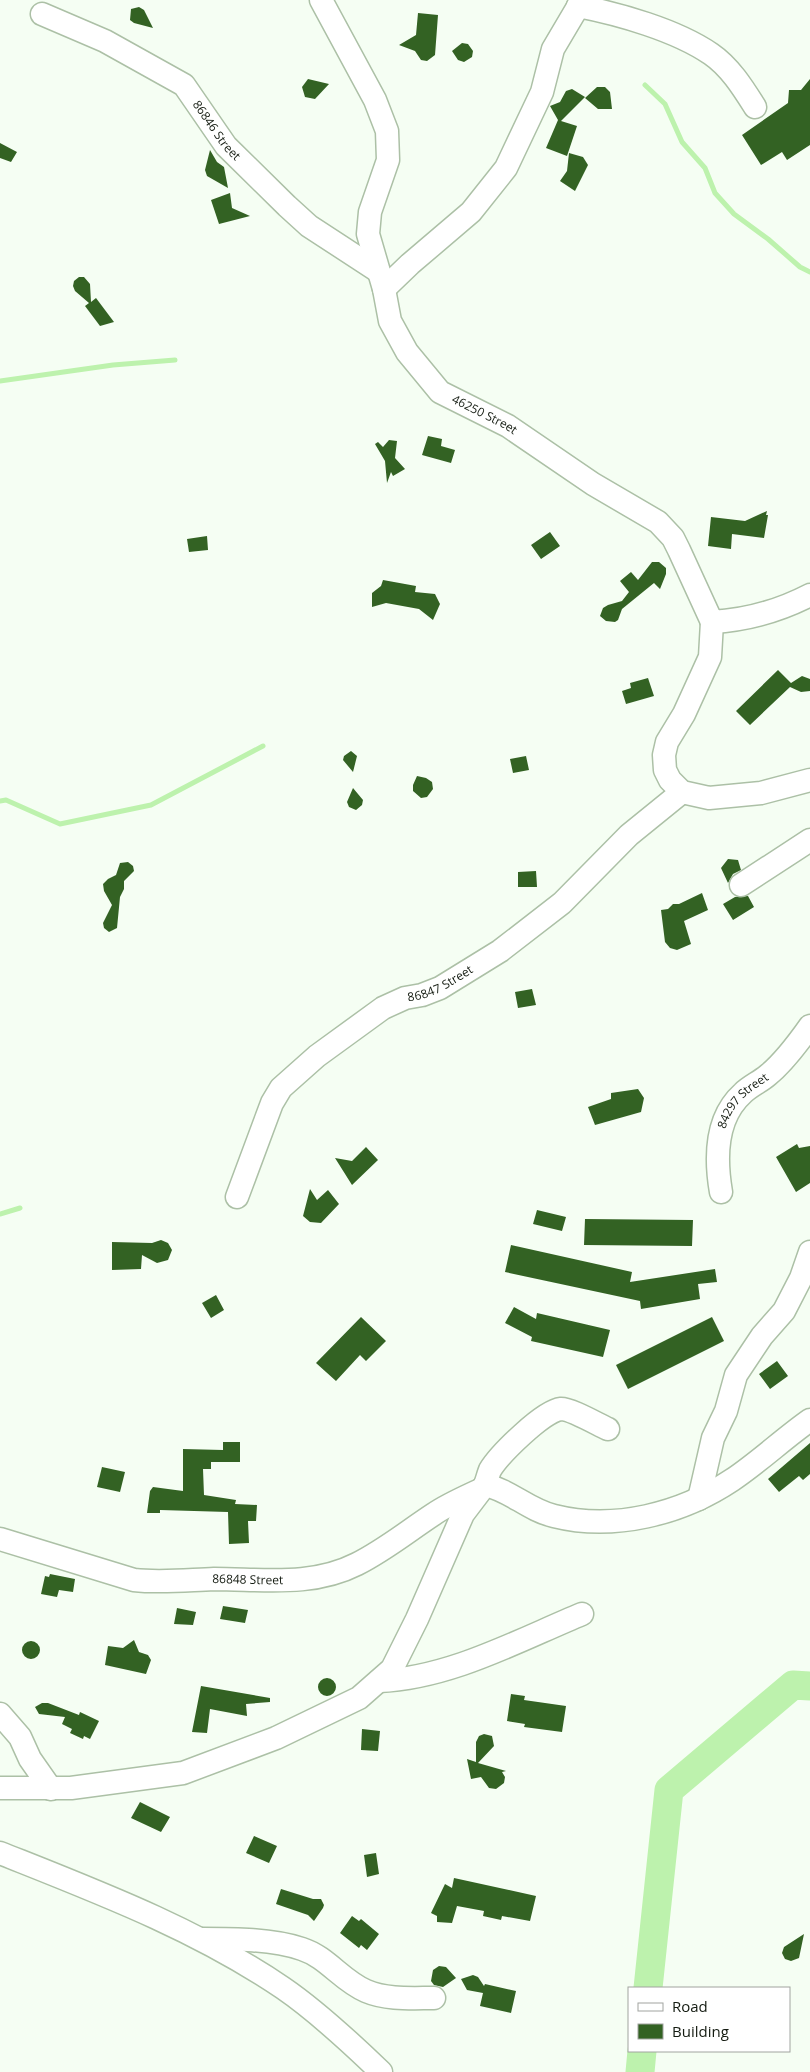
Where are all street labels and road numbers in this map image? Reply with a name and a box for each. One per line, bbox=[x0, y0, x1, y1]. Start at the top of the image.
street label: 86846 Street bbox=[189, 97, 245, 164]
street label: 46250 Street bbox=[449, 390, 521, 438]
street label: 86847 Street bbox=[406, 961, 476, 1005]
street label: 84297 Street bbox=[713, 1069, 772, 1130]
street label: 86848 Street bbox=[212, 1570, 283, 1588]

